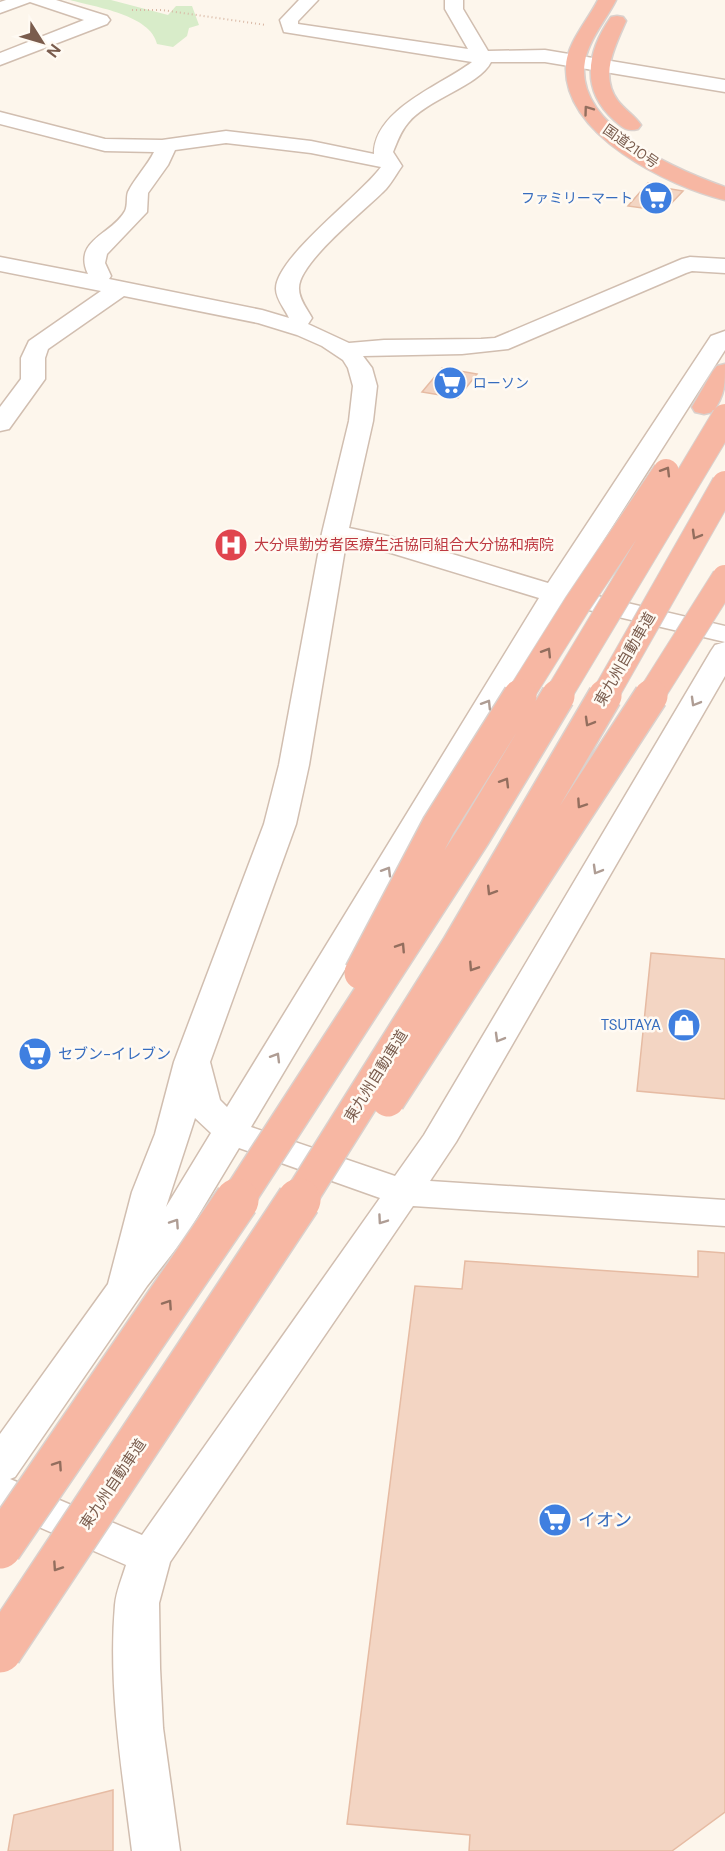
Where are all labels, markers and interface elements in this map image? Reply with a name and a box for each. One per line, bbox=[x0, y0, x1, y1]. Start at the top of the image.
north arrow bbox=[12, 12, 72, 72]
text: N bbox=[42, 40, 65, 62]
one-way arrow bbox=[584, 105, 595, 116]
street label: 国道210号 bbox=[600, 120, 662, 172]
supermarket icon: ファミリーマート bbox=[638, 180, 674, 216]
place label: ファミリーマート bbox=[521, 189, 633, 207]
supermarket icon: ローソン bbox=[432, 365, 468, 401]
place label: ローソン bbox=[473, 374, 529, 392]
one-way arrow bbox=[658, 467, 670, 477]
hospital icon: 大分県勤労者医療生活協同組合大分協和病院 bbox=[213, 527, 249, 563]
one-way arrow bbox=[692, 529, 703, 539]
place label: 大分県勤労者医療生活協同組合大分協和病院 bbox=[254, 535, 554, 555]
street label: 東九州自動車道 bbox=[590, 609, 660, 709]
one-way arrow bbox=[540, 648, 552, 658]
one-way arrow bbox=[691, 696, 703, 706]
one-way arrow bbox=[480, 700, 492, 710]
one-way arrow bbox=[585, 716, 596, 726]
one-way arrow bbox=[498, 778, 510, 788]
one-way arrow bbox=[577, 797, 588, 808]
one-way arrow bbox=[593, 864, 604, 874]
one-way arrow bbox=[380, 867, 391, 877]
one-way arrow bbox=[486, 885, 498, 895]
one-way arrow bbox=[394, 943, 406, 953]
one-way arrow bbox=[469, 961, 481, 971]
shop icon: TSUTAYA bbox=[666, 1007, 702, 1043]
place label: TSUTAYA bbox=[601, 1015, 661, 1035]
street label: 東九州自動車道 bbox=[340, 1026, 412, 1126]
one-way arrow bbox=[494, 1032, 506, 1042]
supermarket icon: セブン-イレブン bbox=[17, 1036, 53, 1072]
place label: セブン-イレブン bbox=[58, 1044, 171, 1064]
one-way arrow bbox=[269, 1053, 281, 1063]
one-way arrow bbox=[378, 1214, 389, 1225]
one-way arrow bbox=[168, 1219, 179, 1230]
one-way arrow bbox=[161, 1299, 172, 1310]
street label: 東九州自動車道 bbox=[75, 1435, 151, 1533]
one-way arrow bbox=[51, 1460, 62, 1471]
supermarket icon: イオン bbox=[537, 1502, 573, 1538]
place label: イオン bbox=[578, 1508, 632, 1532]
one-way arrow bbox=[53, 1561, 64, 1572]

